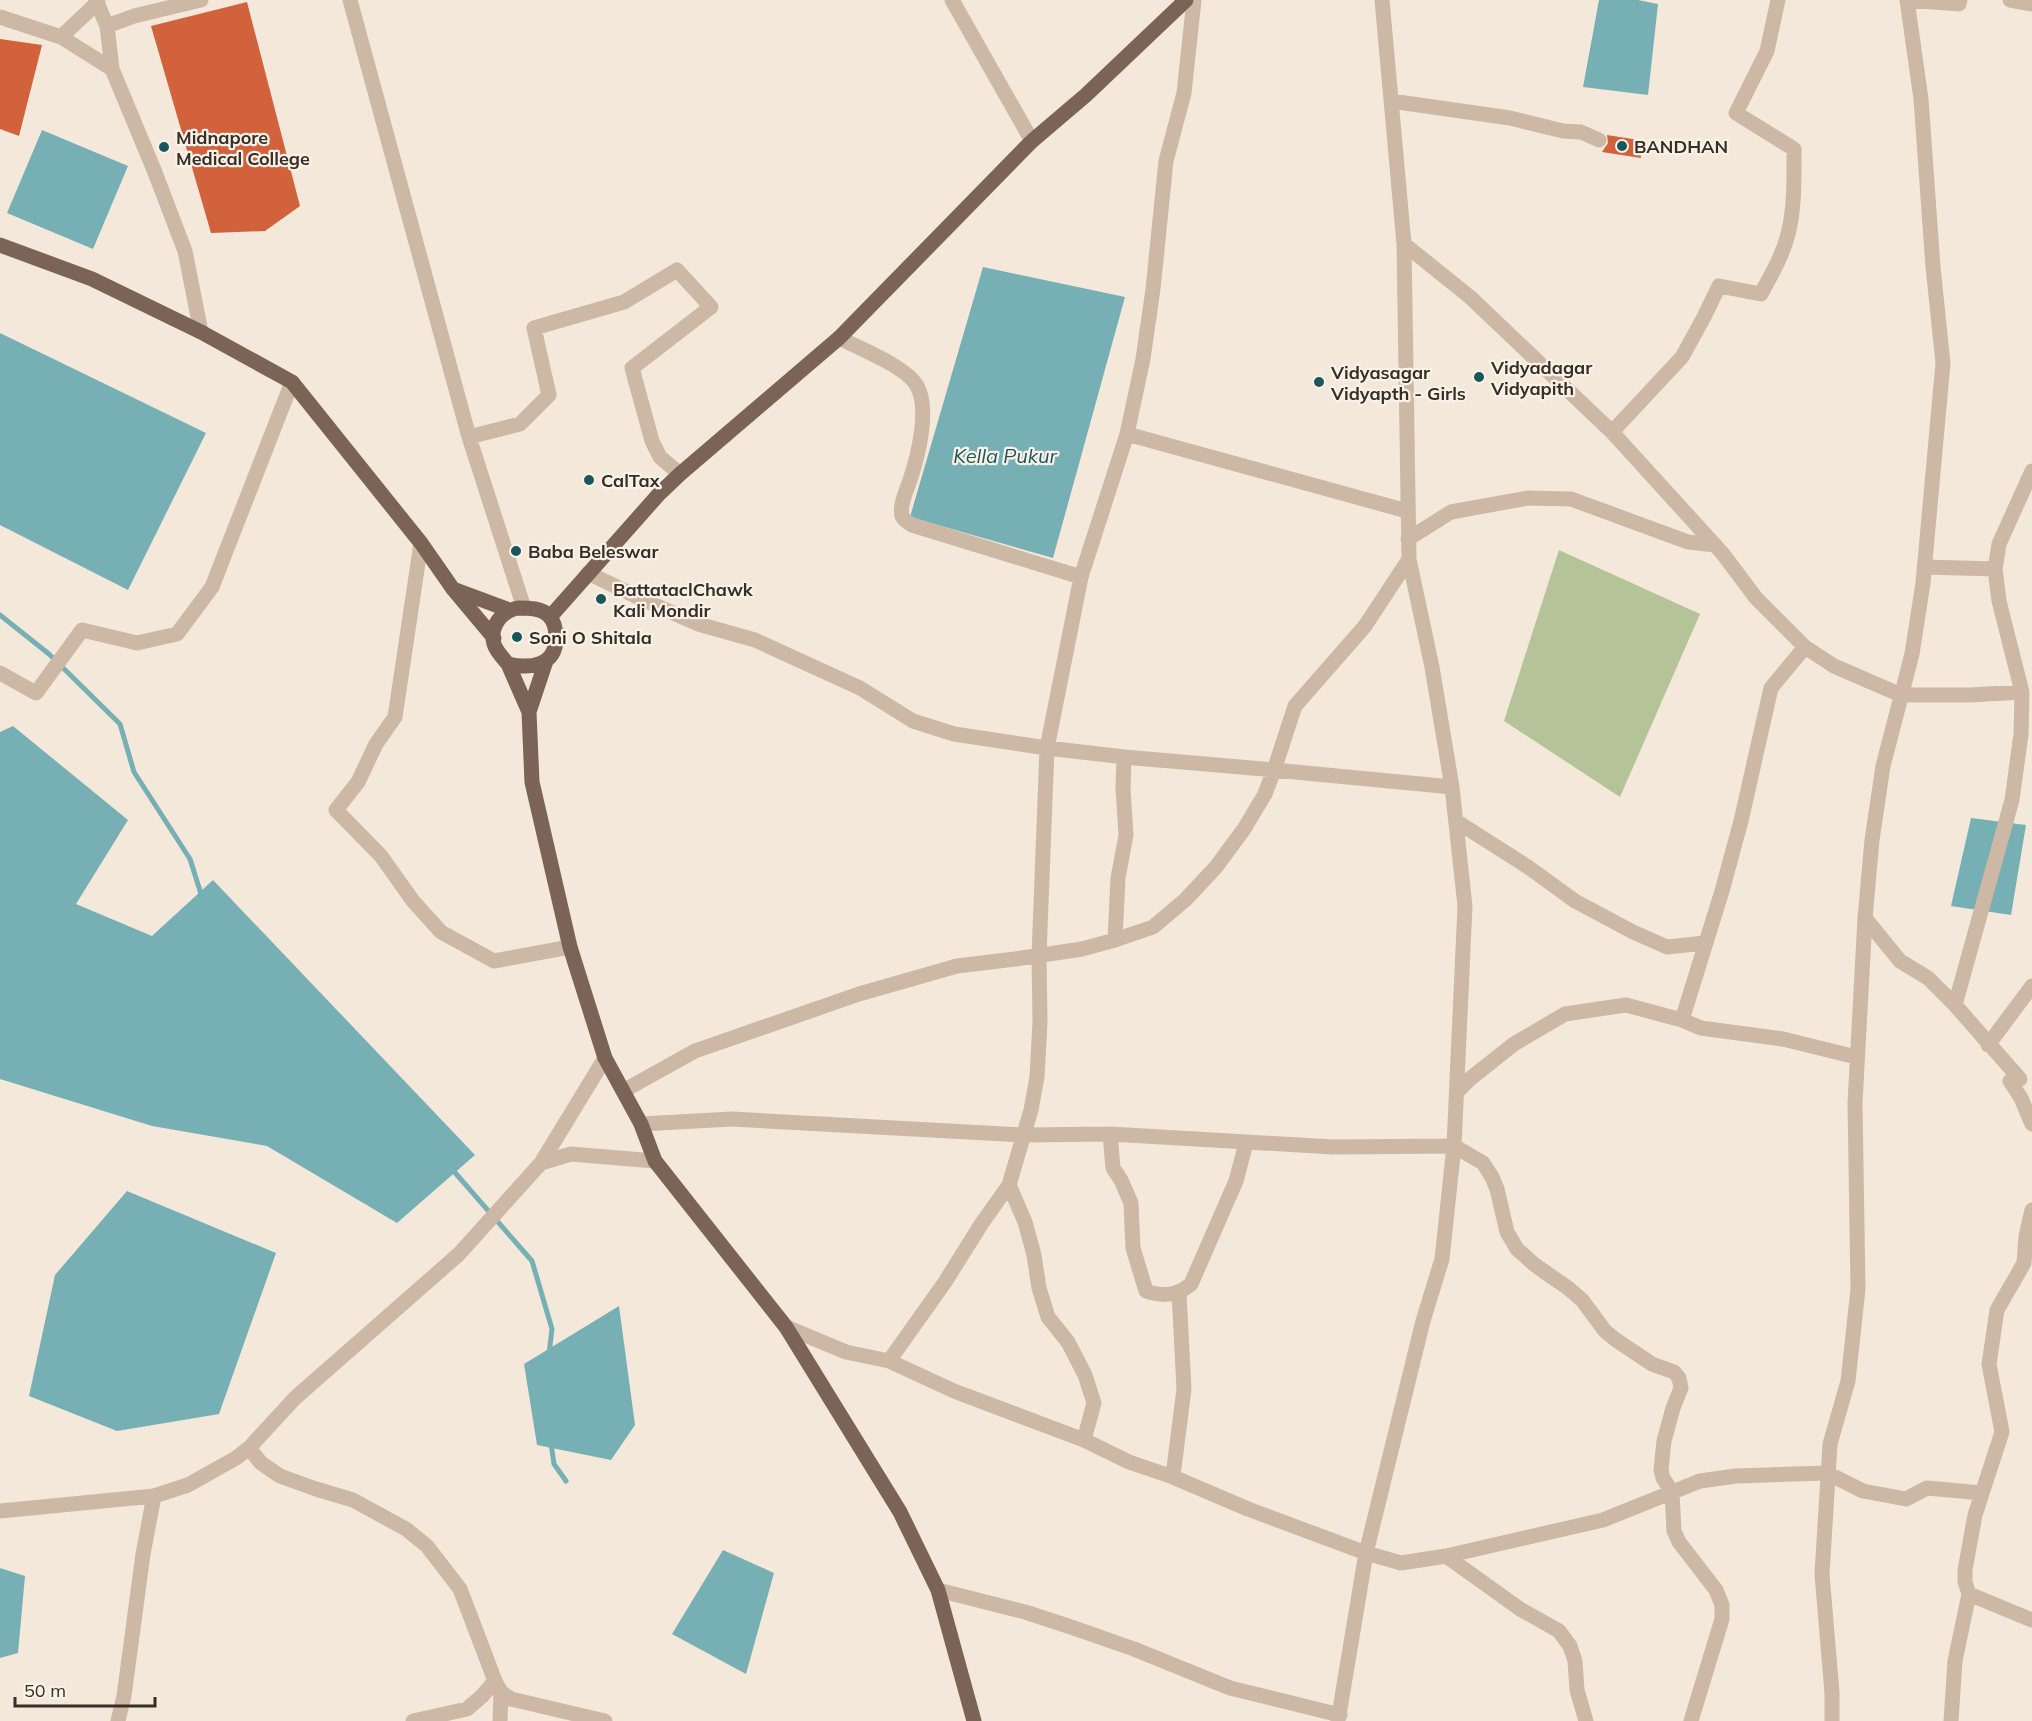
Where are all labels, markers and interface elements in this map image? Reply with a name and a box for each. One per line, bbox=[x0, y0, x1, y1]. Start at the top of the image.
place label: Midnapore Medical College bbox=[176, 126, 310, 170]
place label: BANDHAN bbox=[1634, 135, 1728, 158]
marker: BANDHAN bbox=[1615, 139, 1629, 153]
marker: Midnapore Medical College bbox=[157, 140, 171, 154]
place label: Vidyadagar Vidyapith bbox=[1490, 356, 1593, 400]
place label: Vidyasagar Vidyapth - Girls bbox=[1330, 361, 1466, 405]
marker: Vidyadagar Vidyapith bbox=[1472, 370, 1486, 384]
marker: Vidyasagar Vidyapth - Girls bbox=[1312, 375, 1326, 389]
water label: Kella Pukur bbox=[953, 443, 1058, 468]
place label: CalTax bbox=[601, 469, 661, 492]
marker: CalTax bbox=[582, 473, 596, 487]
place label: Baba Beleswar bbox=[528, 540, 659, 563]
marker: Baba Beleswar bbox=[509, 544, 523, 558]
place label: BattataclChawk Kali Mondir bbox=[613, 578, 754, 622]
marker: BattataclChawk Kali Mondir bbox=[594, 592, 608, 606]
place label: Soni O Shitala bbox=[529, 626, 652, 649]
marker: Soni O Shitala bbox=[510, 630, 524, 644]
scale bar bbox=[15, 1670, 154, 1708]
text: 50 m bbox=[24, 1679, 66, 1702]

